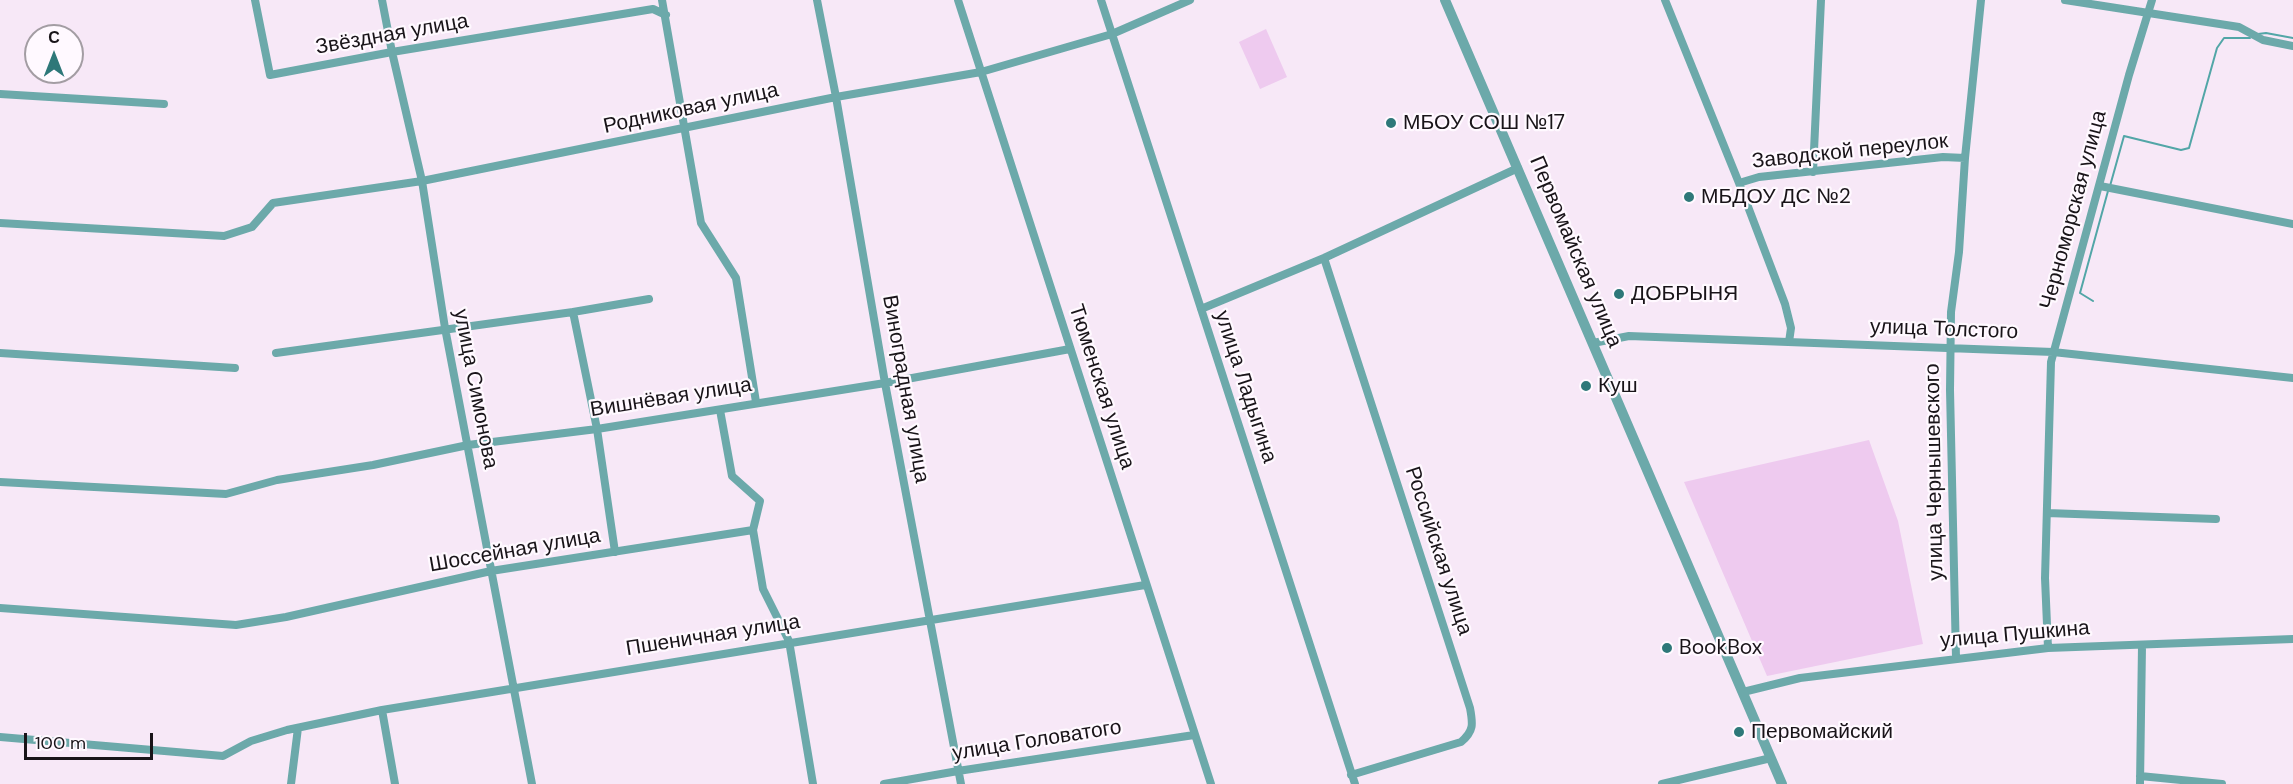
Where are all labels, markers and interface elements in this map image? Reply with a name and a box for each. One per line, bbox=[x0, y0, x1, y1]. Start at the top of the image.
street label: Звёздная улица bbox=[314, 9, 470, 61]
north arrow bbox=[24, 24, 84, 84]
text: С bbox=[48, 27, 60, 48]
street label: Родниковая улица bbox=[601, 78, 781, 140]
street label: Черноморская улица bbox=[2035, 108, 2113, 312]
place label: МБОУ СОШ №17 bbox=[1403, 110, 1565, 136]
marker: МБОУ СОШ №17 bbox=[1384, 116, 1398, 130]
street label: Заводской переулок bbox=[1751, 129, 1949, 175]
street label: Первомайская улица bbox=[1523, 153, 1627, 351]
place label: МБДОУ ДС №2 bbox=[1701, 184, 1851, 210]
marker: МБДОУ ДС №2 bbox=[1682, 190, 1696, 204]
place label: ДОБРЫНЯ bbox=[1631, 281, 1738, 307]
marker: ДОБРЫНЯ bbox=[1612, 287, 1626, 301]
street label: Виноградная улица bbox=[876, 293, 934, 485]
street label: Тюменская улица bbox=[1062, 301, 1140, 473]
street label: улица Симонова bbox=[447, 307, 503, 471]
street label: улица Ладыгина bbox=[1208, 308, 1282, 466]
street label: улица Толстого bbox=[1869, 315, 2019, 345]
street label: улица Чернышевского bbox=[1921, 363, 1949, 581]
street label: Вишнёвая улица bbox=[588, 373, 754, 423]
place label: Куш bbox=[1598, 373, 1638, 399]
marker: Куш bbox=[1579, 379, 1593, 393]
street label: Российская улица bbox=[1399, 464, 1477, 638]
street label: Шоссейная улица bbox=[427, 524, 603, 578]
street label: Пшеничная улица bbox=[624, 610, 802, 662]
street label: улица Пушкина bbox=[1939, 616, 2091, 654]
place label: BookBox bbox=[1679, 635, 1762, 661]
marker: BookBox bbox=[1660, 641, 1674, 655]
street label: улица Головатого bbox=[951, 715, 1123, 767]
place label: Первомайский bbox=[1751, 719, 1893, 745]
scale bar bbox=[27, 721, 156, 759]
marker: Первомайский bbox=[1732, 725, 1746, 739]
text: 100 m bbox=[35, 731, 86, 755]

